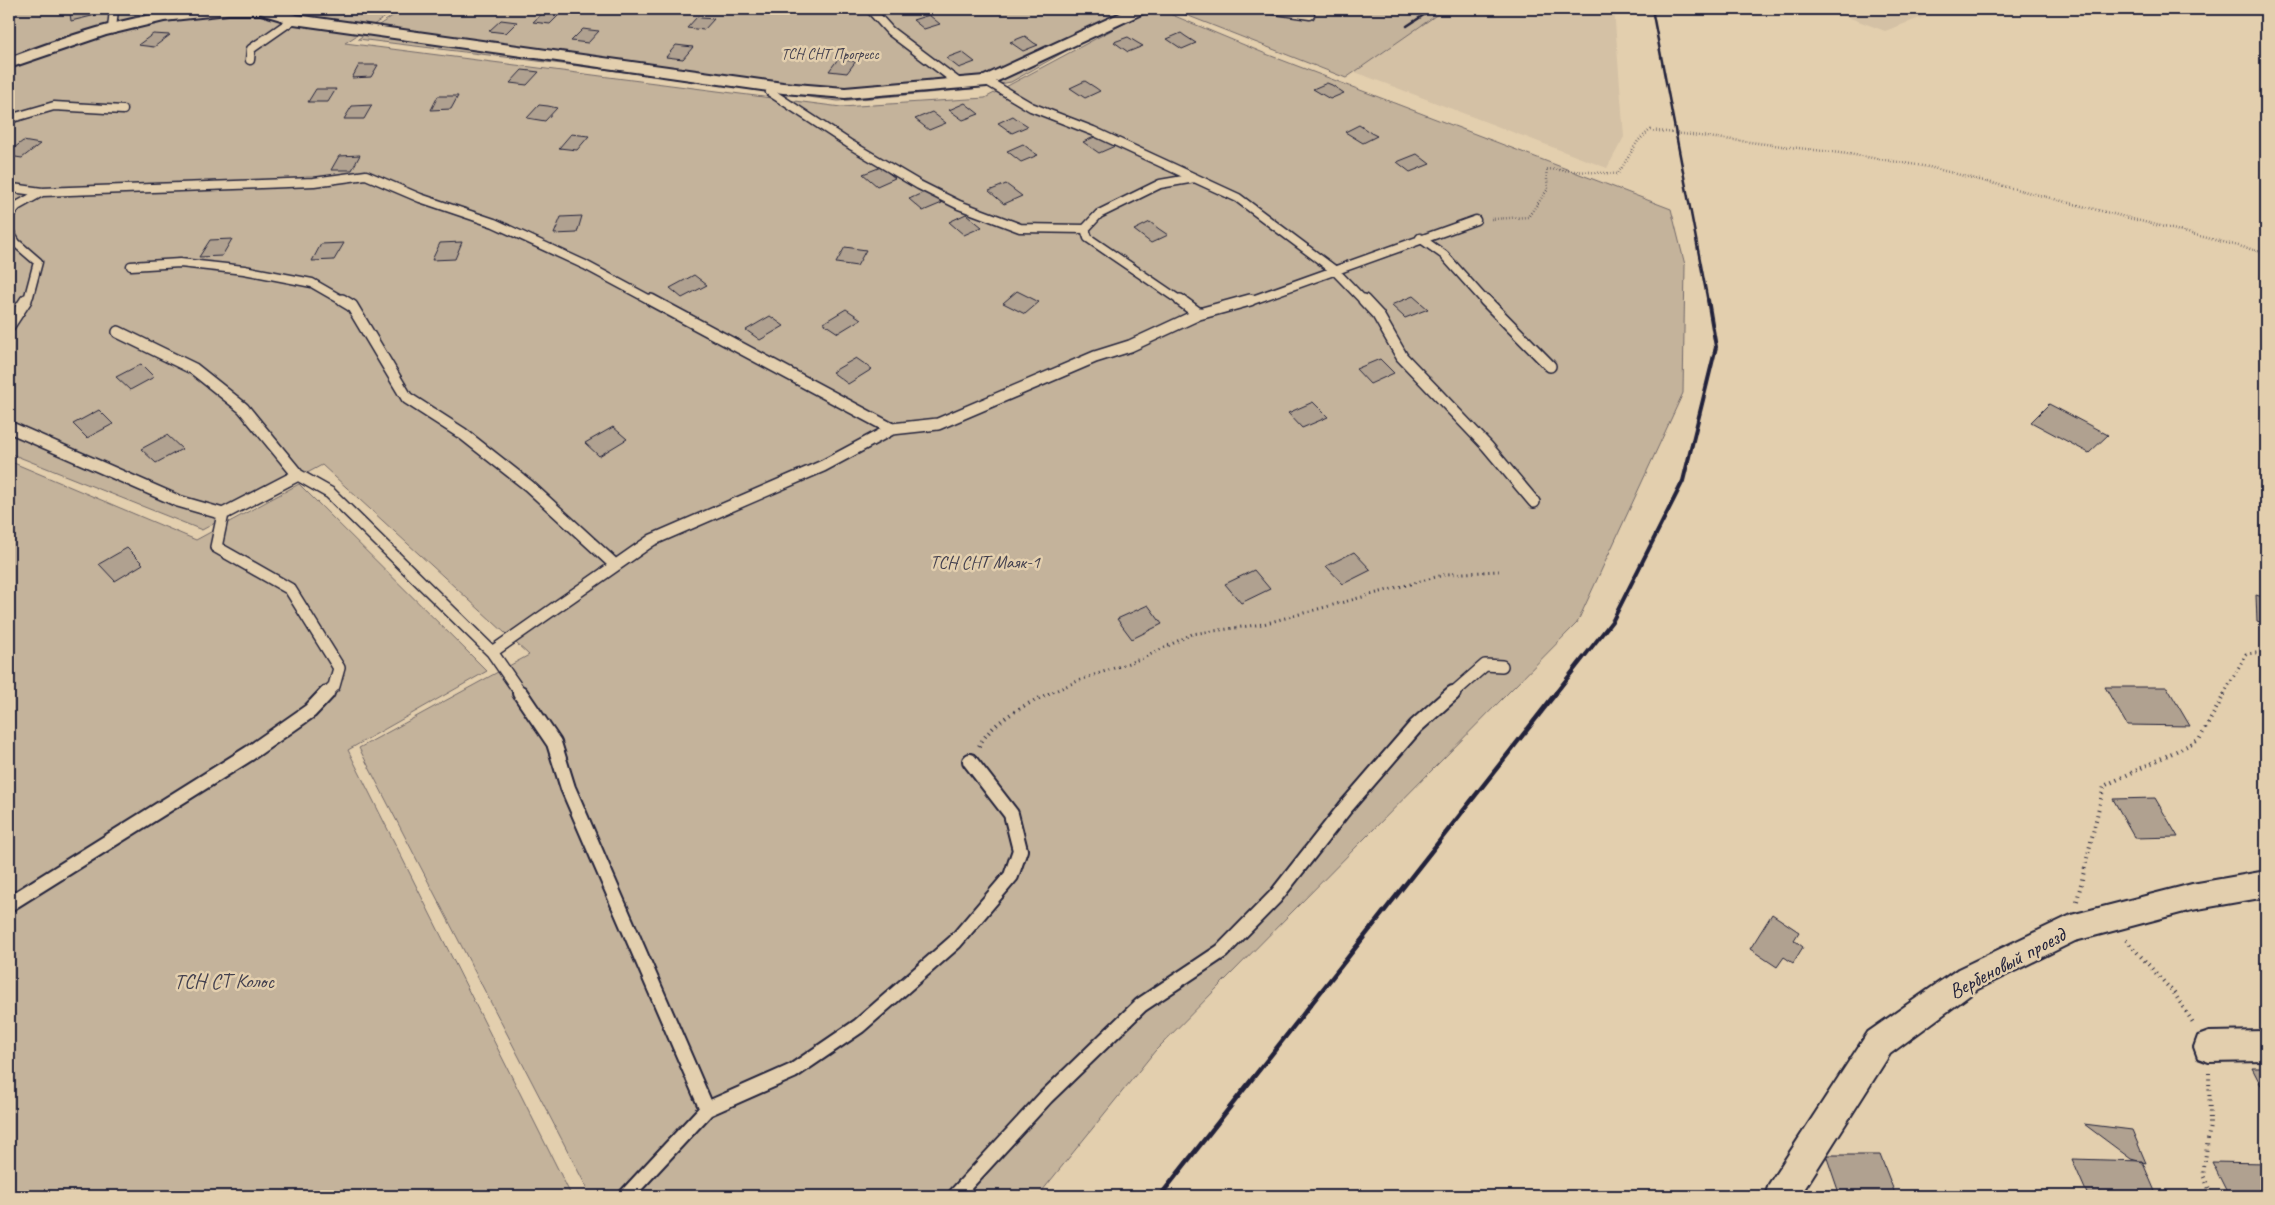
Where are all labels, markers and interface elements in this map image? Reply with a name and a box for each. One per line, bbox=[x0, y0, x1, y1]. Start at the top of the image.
park label: ТСН СНТ Прогресс bbox=[781, 45, 880, 64]
park label: ТСН СНТ Маяк-1 bbox=[930, 551, 1041, 573]
street label: Вербеновый проезд bbox=[1944, 920, 2072, 1004]
park label: ТСН СТ Колос bbox=[174, 968, 276, 994]

